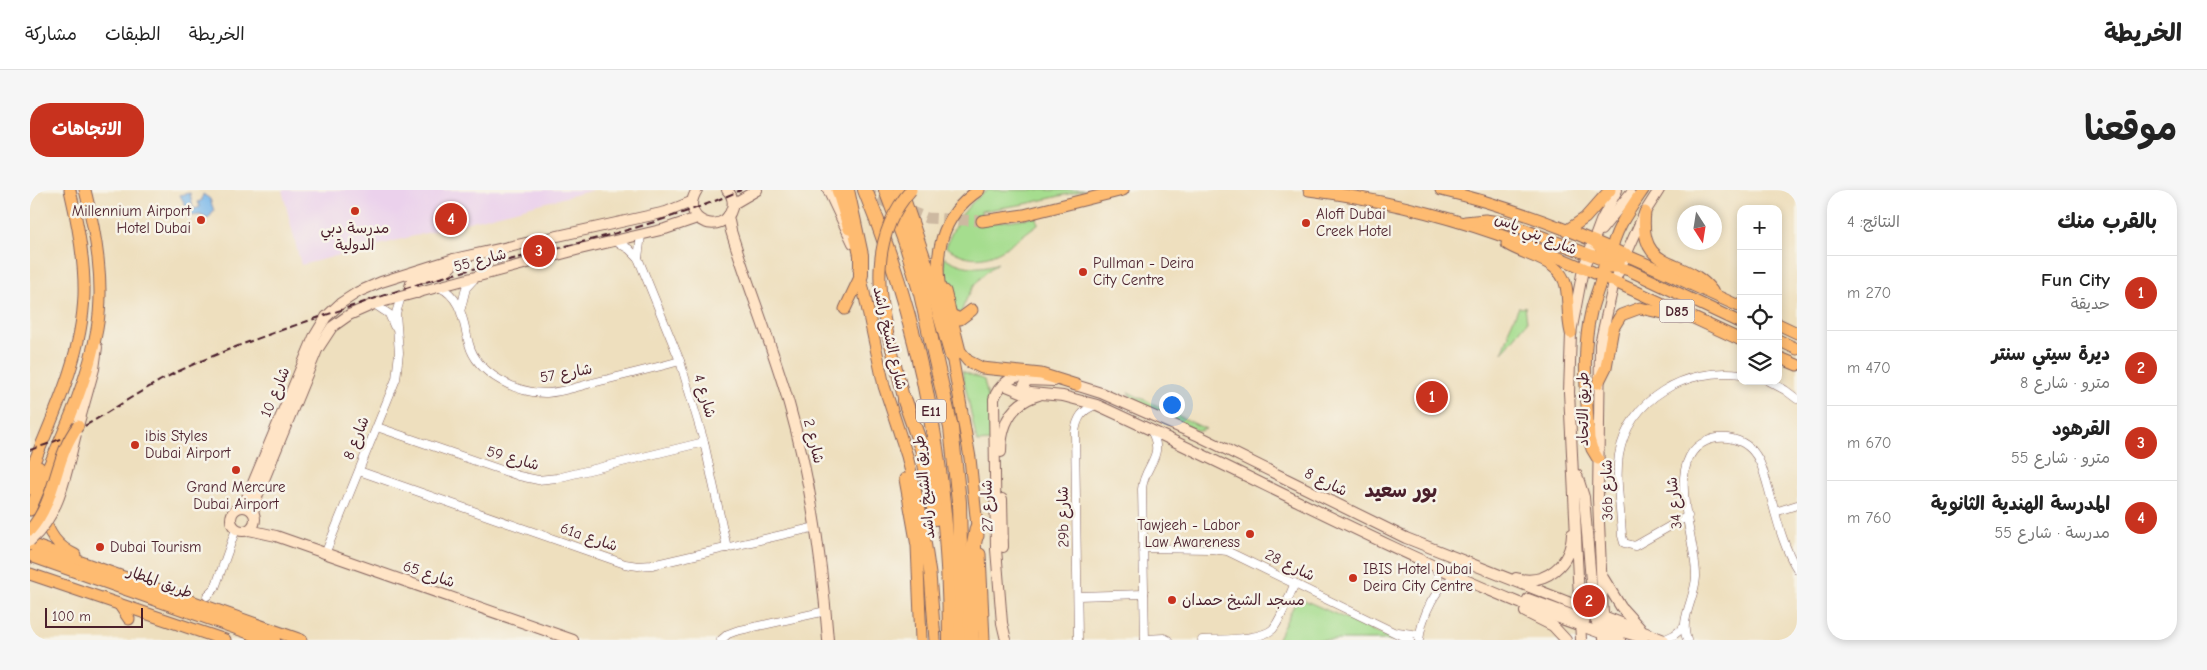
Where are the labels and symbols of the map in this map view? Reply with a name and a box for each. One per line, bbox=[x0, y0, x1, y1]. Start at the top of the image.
pin: 4 bbox=[435, 200, 467, 238]
place label: Millennium Airport Hotel Dubai bbox=[72, 202, 192, 237]
marker: مدرسة دبي الدولية bbox=[349, 205, 361, 217]
place label: Aloft Dubai Creek Hotel bbox=[1316, 205, 1391, 240]
north arrow bbox=[1677, 205, 1722, 250]
street label: شارع بني ياس bbox=[1491, 209, 1580, 262]
marker: Millennium Airport Hotel Dubai bbox=[195, 214, 207, 226]
marker: Aloft Dubai Creek Hotel bbox=[1300, 217, 1312, 229]
place label: مدرسة دبي الدولية bbox=[321, 219, 389, 254]
pin: 3 bbox=[523, 232, 555, 270]
street label: شارع 55 bbox=[452, 244, 509, 277]
place label: Pullman - Deira City Centre bbox=[1093, 254, 1194, 289]
marker: Pullman - Deira City Centre bbox=[1077, 266, 1089, 278]
street label: شارع الشيخ راشد bbox=[868, 284, 911, 392]
road number: D85 bbox=[1660, 300, 1694, 322]
street label: شارع 57 bbox=[538, 360, 594, 387]
street label: شارع 10 bbox=[256, 364, 294, 420]
street label: شارع 4 bbox=[689, 372, 720, 420]
street label: طريق الاتحاد bbox=[1574, 372, 1592, 446]
pin: 1 bbox=[1416, 378, 1448, 416]
your location bbox=[1159, 392, 1185, 418]
road number: E11 bbox=[916, 400, 946, 422]
street label: شارع 8 bbox=[339, 414, 374, 463]
street label: شارع 2 bbox=[799, 417, 828, 465]
place label: ibis Styles Dubai Airport bbox=[145, 427, 231, 462]
street label: طريق الشيخ راشد bbox=[910, 434, 939, 540]
marker: ibis Styles Dubai Airport bbox=[129, 439, 141, 451]
street label: شارع 59 bbox=[484, 442, 541, 475]
street label: 36b شارع bbox=[1597, 459, 1618, 521]
marker: Grand Mercure Dubai Airport bbox=[230, 464, 242, 476]
street label: شارع 8 bbox=[1301, 464, 1350, 501]
street label: شارع 34 bbox=[1662, 476, 1687, 530]
place label: Grand Mercure Dubai Airport bbox=[186, 478, 286, 513]
district label: بور سعيد bbox=[1365, 479, 1437, 503]
street label: شارع 27 bbox=[978, 480, 997, 532]
street label: 29b شارع bbox=[1053, 486, 1074, 548]
place label: Tawjeeh - Labor Law Awareness bbox=[1137, 516, 1240, 551]
street label: 61a شارع bbox=[558, 519, 620, 556]
marker: Tawjeeh - Labor Law Awareness bbox=[1244, 528, 1256, 540]
place label: Dubai Tourism bbox=[110, 538, 201, 556]
marker: Dubai Tourism bbox=[94, 541, 106, 553]
street label: شارع 28 bbox=[1262, 545, 1318, 586]
street label: شارع 65 bbox=[400, 557, 457, 592]
place label: IBIS Hotel Dubai Deira City Centre bbox=[1363, 560, 1473, 595]
street label: طريق المطار bbox=[124, 562, 195, 602]
marker: IBIS Hotel Dubai Deira City Centre bbox=[1347, 572, 1359, 584]
pin: 2 bbox=[1573, 582, 1605, 620]
place label: مسجد الشيخ حمدان bbox=[1182, 591, 1305, 610]
marker: مسجد الشيخ حمدان bbox=[1166, 594, 1178, 606]
scale bar bbox=[45, 605, 142, 628]

